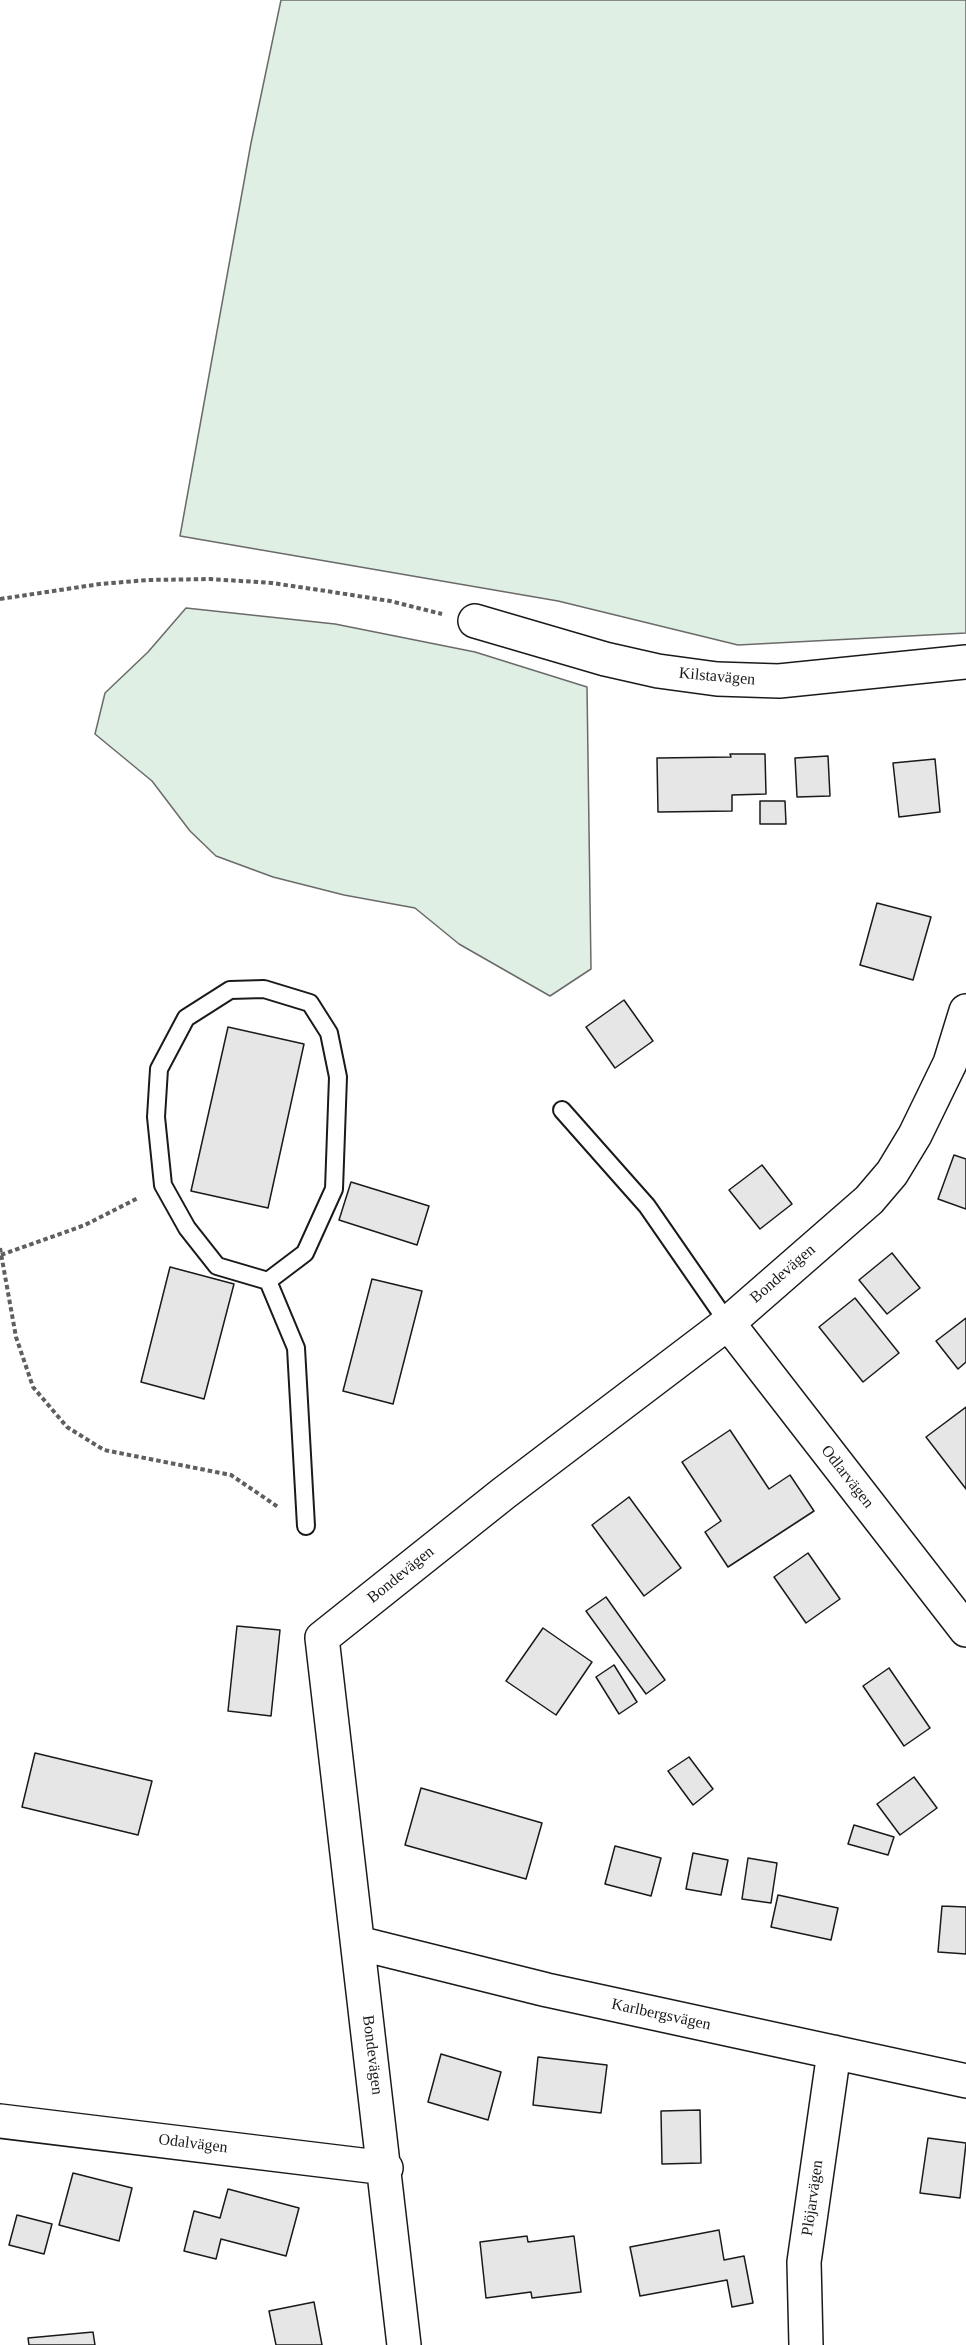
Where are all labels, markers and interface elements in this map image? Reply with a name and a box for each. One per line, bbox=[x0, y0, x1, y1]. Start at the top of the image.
street label: Kilstavägen bbox=[678, 664, 756, 690]
street label: Bondevägen bbox=[747, 1241, 819, 1307]
street label: Odlarvägen bbox=[816, 1442, 878, 1512]
street label: Bondevägen bbox=[364, 1542, 438, 1608]
street label: Karlbergsvägen bbox=[610, 1995, 712, 2035]
street label: Bondevägen bbox=[358, 2014, 386, 2096]
street label: Odalvägen bbox=[157, 2130, 229, 2158]
street label: Plöjarvägen bbox=[798, 2159, 828, 2237]

